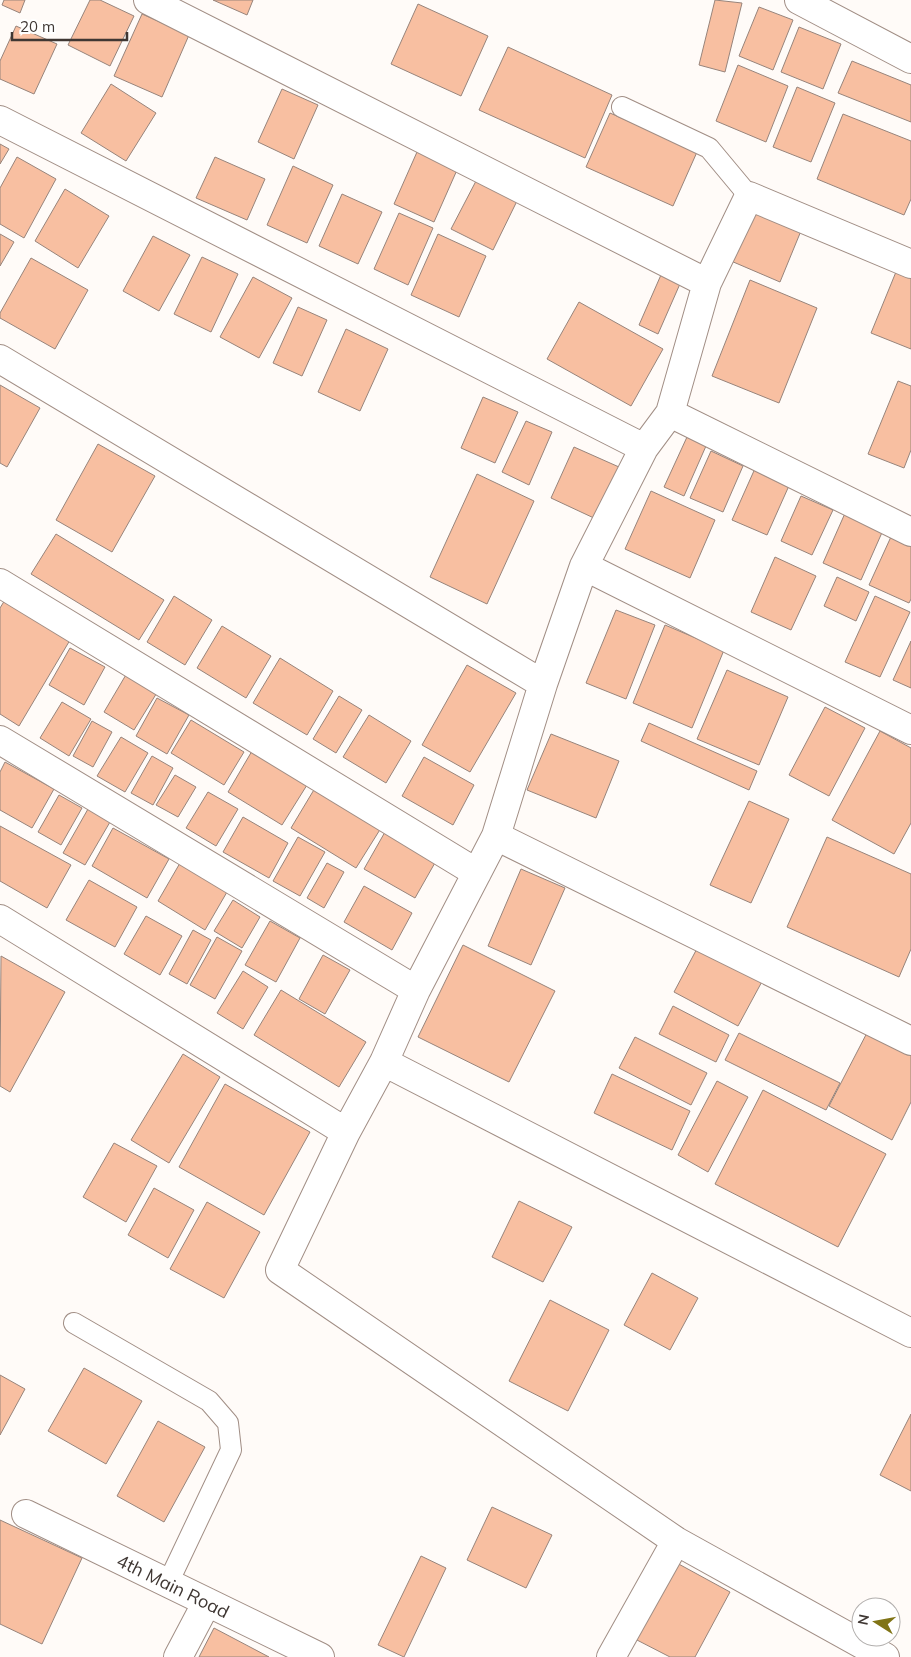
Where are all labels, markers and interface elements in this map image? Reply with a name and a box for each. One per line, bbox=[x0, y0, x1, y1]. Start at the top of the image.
scale bar bbox=[12, 10, 128, 42]
text: 20 m bbox=[20, 17, 55, 36]
street label: 4th Main Road bbox=[113, 1549, 233, 1623]
north arrow bbox=[851, 1597, 901, 1647]
text: N bbox=[853, 1613, 873, 1626]

